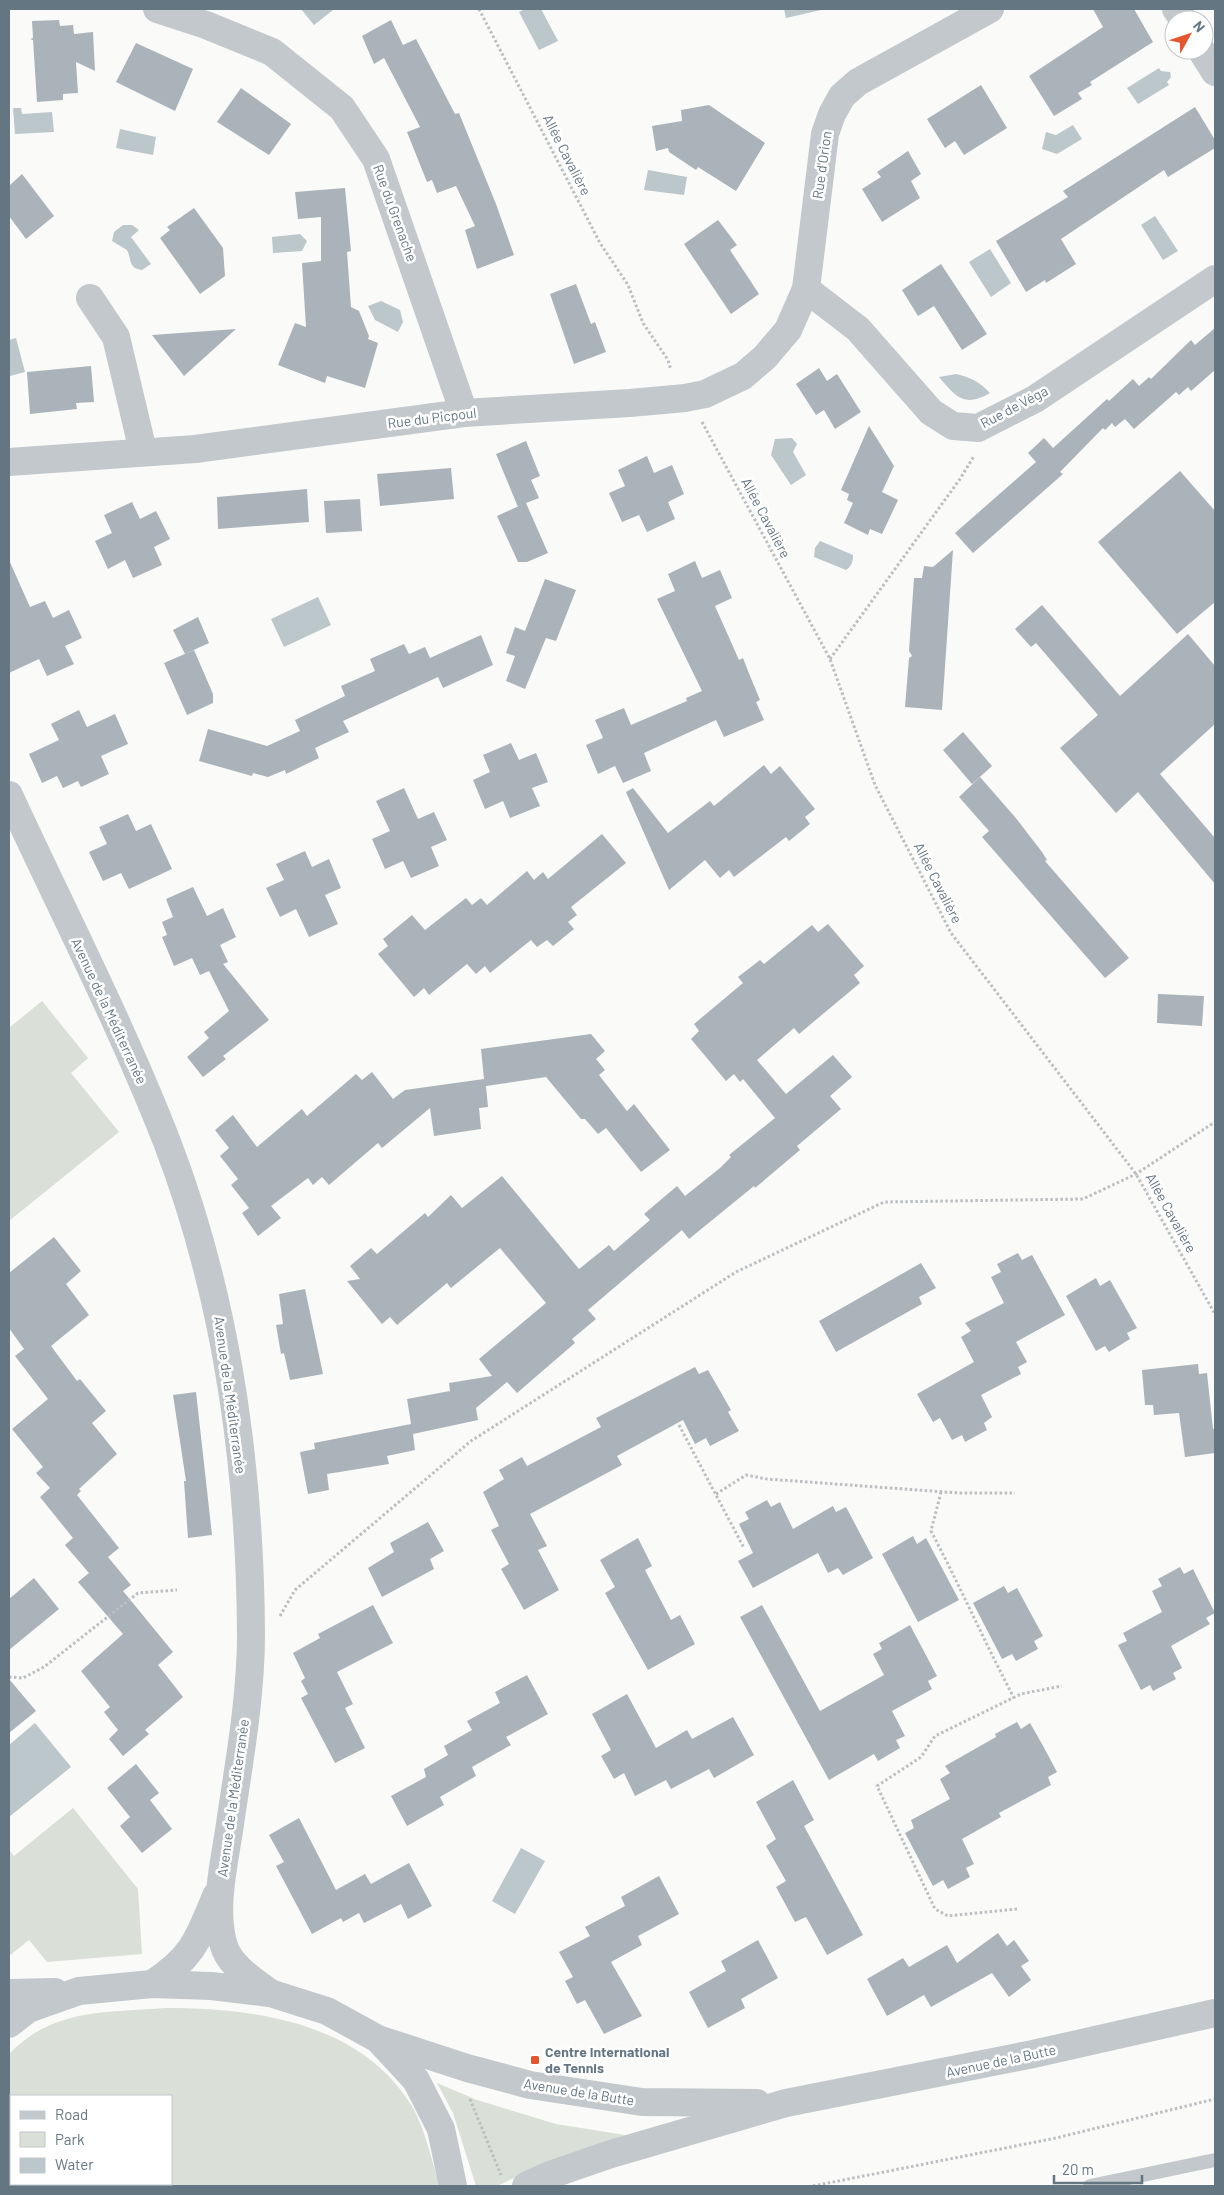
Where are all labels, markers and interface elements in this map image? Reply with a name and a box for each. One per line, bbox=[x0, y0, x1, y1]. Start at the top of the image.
north arrow bbox=[1164, 10, 1214, 60]
text: N bbox=[1190, 17, 1209, 35]
street label: Allée Cavalière bbox=[540, 111, 595, 198]
street label: Rue d'Orion bbox=[808, 130, 835, 200]
street label: Rue du Grenache bbox=[370, 162, 421, 264]
street label: Rue de Véga bbox=[977, 382, 1050, 431]
street label: Rue du Picpoul bbox=[387, 404, 477, 431]
street label: Allée Cavalière bbox=[738, 475, 795, 561]
street label: Allée Cavalière bbox=[911, 839, 966, 926]
street label: Avenue de la Méditerranée bbox=[68, 935, 151, 1086]
street label: Allée Cavalière bbox=[1143, 1170, 1200, 1256]
street label: Avenue de la Méditerranée bbox=[211, 1315, 250, 1475]
street label: Avenue de la Méditerranée bbox=[213, 1718, 252, 1878]
street label: Avenue de la Butte bbox=[944, 2041, 1057, 2080]
place label: Centre International de Tennis bbox=[545, 2043, 669, 2076]
marker: Centre International de Tennis bbox=[529, 2054, 541, 2066]
street label: Avenue de la Butte bbox=[522, 2074, 636, 2109]
legend bbox=[10, 2095, 172, 2185]
text: Road bbox=[55, 2105, 88, 2123]
text: Park bbox=[55, 2130, 85, 2148]
scale bar bbox=[1054, 2152, 1142, 2184]
text: Water bbox=[55, 2155, 94, 2173]
text: 20 m bbox=[1062, 2160, 1094, 2178]

